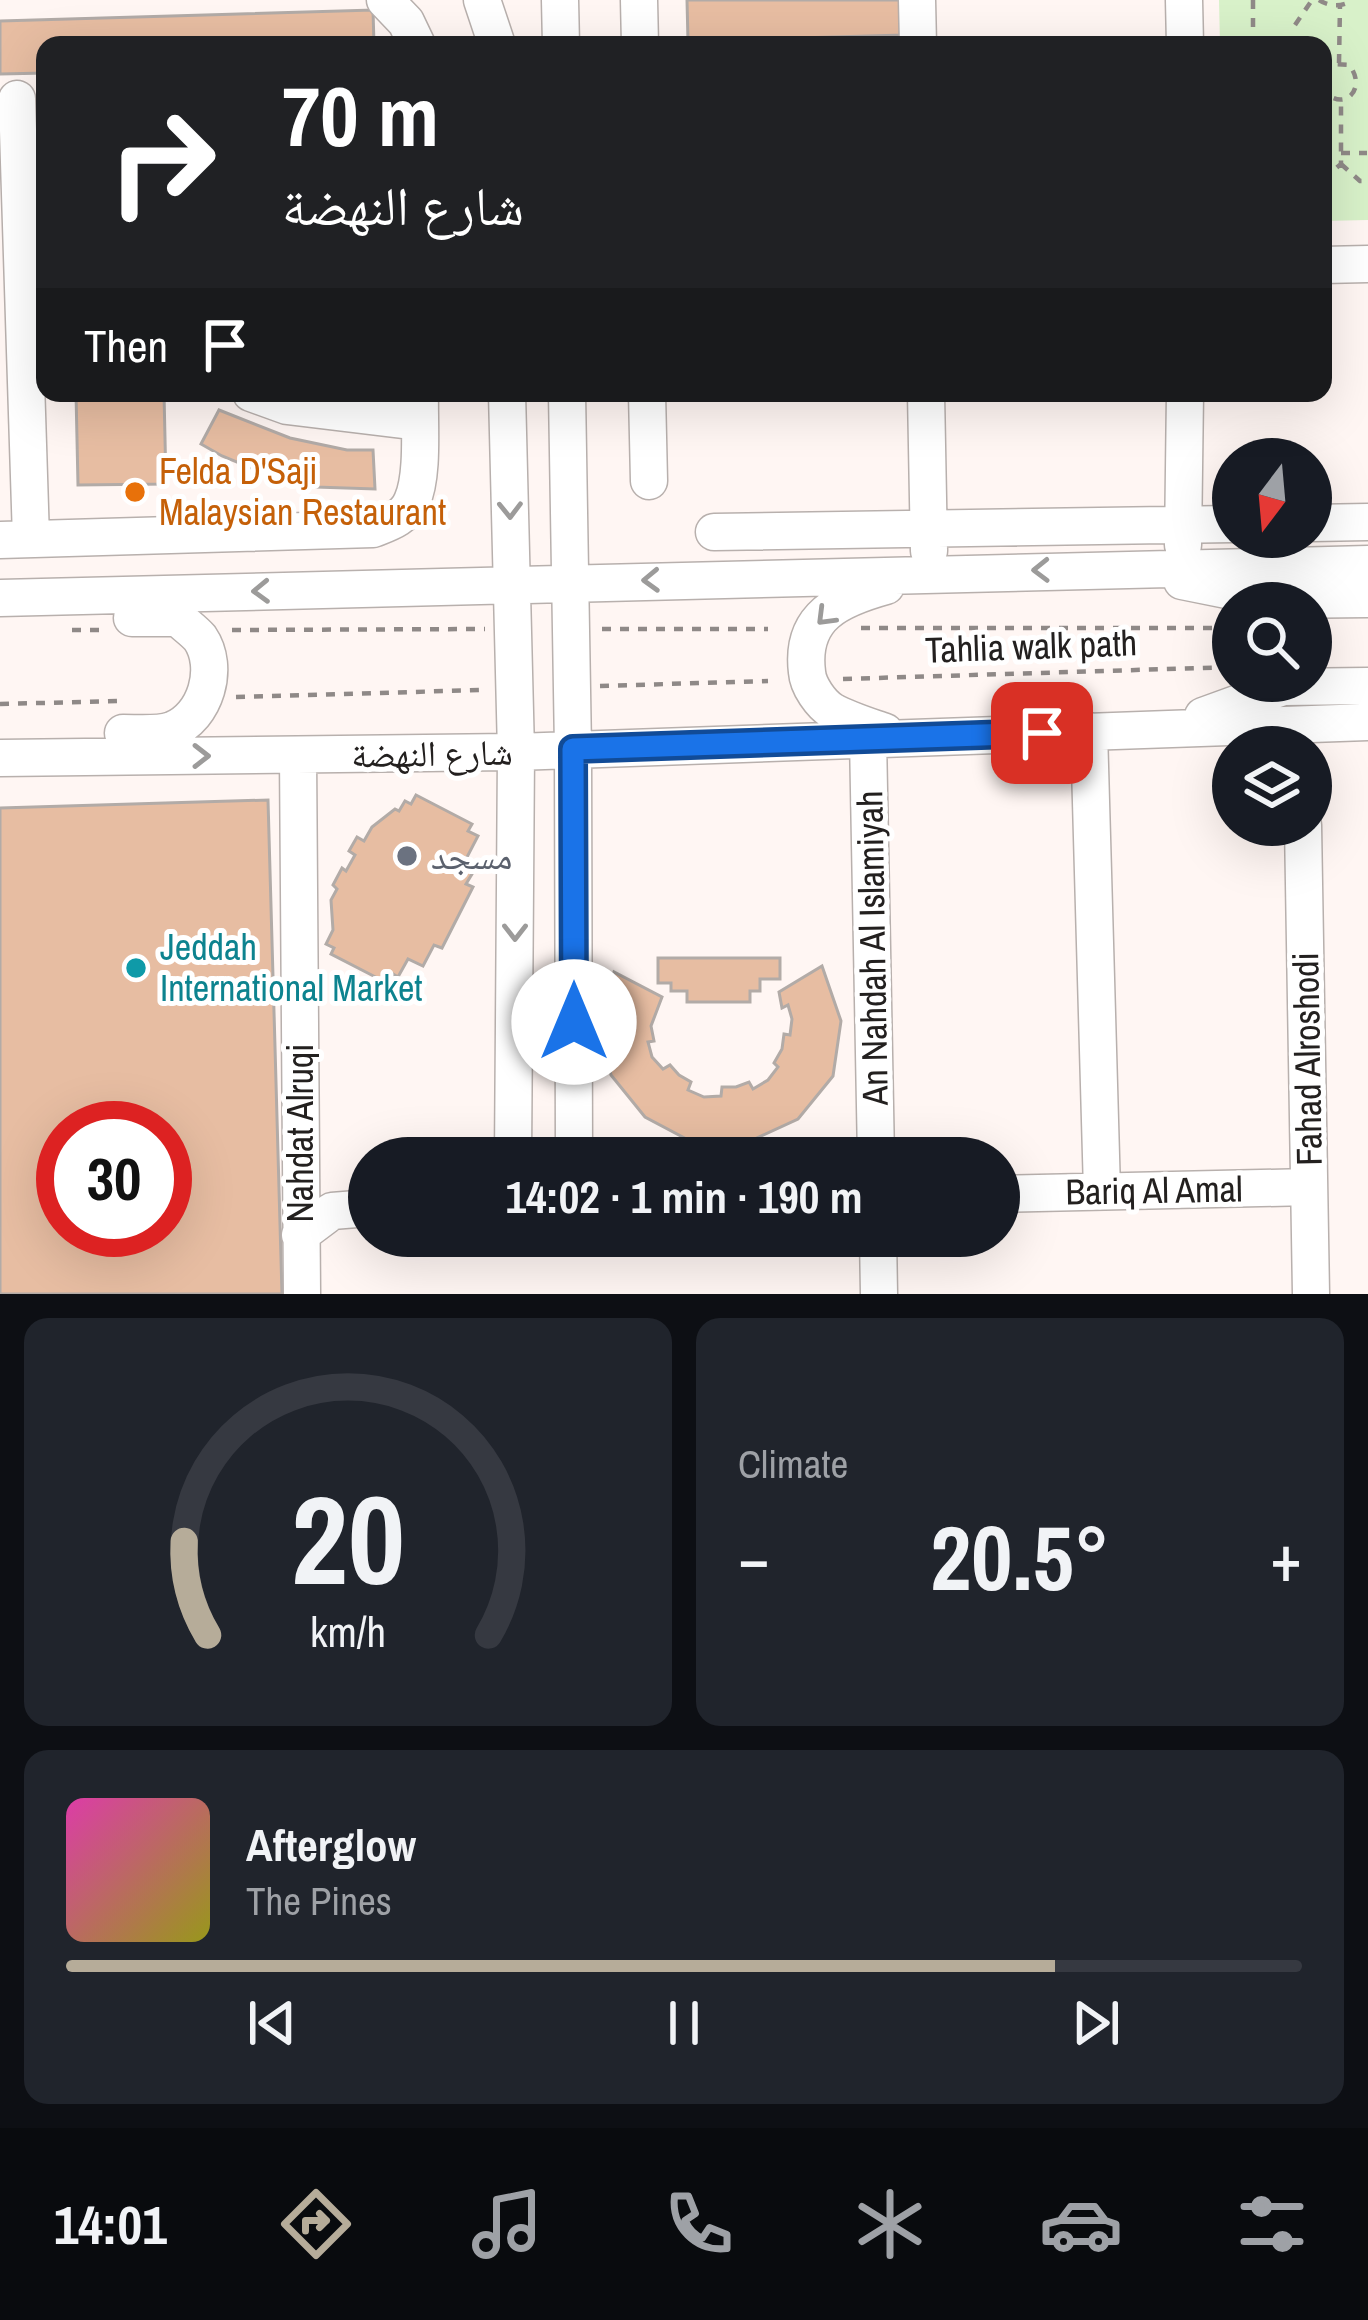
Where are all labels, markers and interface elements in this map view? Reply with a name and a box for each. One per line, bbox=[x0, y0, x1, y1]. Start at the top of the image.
text: 70 m bbox=[282, 59, 439, 172]
icon: right bbox=[84, 84, 240, 240]
text: شارع النهضة bbox=[282, 169, 524, 242]
icon: arrive bbox=[192, 312, 258, 378]
text: Then bbox=[84, 315, 168, 376]
north arrow bbox=[1212, 438, 1332, 558]
map controls bbox=[1212, 438, 1332, 846]
place label: Felda D'Saji Malaysian Restaurant bbox=[159, 447, 446, 536]
marker: Felda D'Saji Malaysian Restaurant bbox=[122, 479, 148, 505]
one-way arrow bbox=[497, 501, 523, 520]
one-way arrow bbox=[1031, 557, 1050, 583]
one-way arrow bbox=[641, 567, 660, 593]
one-way arrow bbox=[251, 577, 270, 603]
button: search bbox=[1212, 582, 1332, 702]
one-way arrow bbox=[817, 603, 839, 625]
street label: Tahlia walk path bbox=[924, 618, 1138, 674]
pin bbox=[991, 682, 1093, 784]
icon: arrive bbox=[1009, 700, 1075, 766]
button: layers bbox=[1212, 726, 1332, 846]
street label: شارع النهضة bbox=[351, 728, 513, 778]
one-way arrow bbox=[193, 743, 211, 769]
street label: An Nahdah Al Islamiyah bbox=[845, 790, 899, 1107]
place label: مسجد bbox=[431, 832, 512, 880]
marker: مسجد bbox=[394, 843, 420, 869]
place label: Jeddah International Market bbox=[160, 923, 423, 1012]
one-way arrow bbox=[502, 923, 528, 942]
street label: Fahad Alroshodi bbox=[1281, 952, 1333, 1166]
marker: Jeddah International Market bbox=[123, 955, 149, 981]
position arrow bbox=[511, 959, 637, 1085]
street label: Nahdat Alruqi bbox=[276, 1044, 324, 1222]
speed limit sign: 30 bbox=[36, 1101, 192, 1257]
street label: Bariq Al Amal bbox=[1065, 1164, 1243, 1216]
text: 14:02 · 1 min · 190 m bbox=[506, 1166, 862, 1227]
text: Climate bbox=[738, 1438, 848, 1490]
text: 20 bbox=[291, 1455, 405, 1623]
text: 20.5° bbox=[930, 1497, 1110, 1618]
text: − bbox=[738, 1513, 770, 1602]
text: + bbox=[1270, 1513, 1302, 1602]
text: km/h bbox=[310, 1603, 386, 1660]
text: Afterglow bbox=[246, 1814, 416, 1875]
text: The Pines bbox=[246, 1875, 392, 1927]
icon: previous bbox=[239, 1990, 305, 2056]
icon: pause bbox=[651, 1990, 717, 2056]
icon: next bbox=[1063, 1990, 1129, 2056]
icon: directions bbox=[274, 2182, 358, 2266]
icon: music bbox=[465, 2182, 549, 2266]
icon: phone bbox=[657, 2182, 741, 2266]
icon: climate bbox=[848, 2182, 932, 2266]
icon: car bbox=[1039, 2182, 1123, 2266]
icon: filters bbox=[1230, 2182, 1314, 2266]
text: 14:01 bbox=[54, 2188, 167, 2261]

